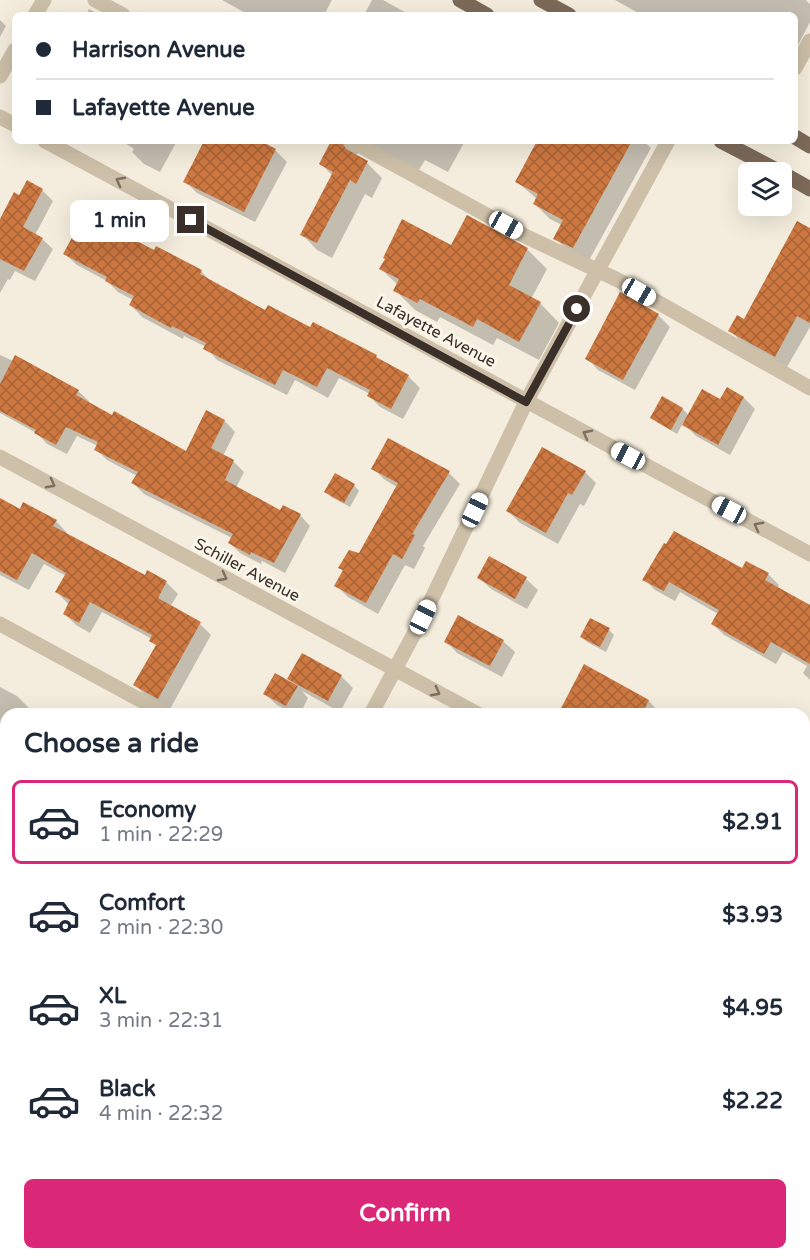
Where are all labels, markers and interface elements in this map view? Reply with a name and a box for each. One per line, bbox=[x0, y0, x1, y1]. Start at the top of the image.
text: Harrison Avenue bbox=[72, 37, 245, 63]
text: Lafayette Avenue bbox=[72, 95, 255, 121]
map controls bbox=[738, 162, 792, 216]
button: layers bbox=[738, 162, 792, 216]
one-way arrow bbox=[115, 177, 126, 188]
callout: 1 min bbox=[71, 199, 170, 241]
route end bbox=[177, 206, 204, 233]
car bbox=[486, 208, 526, 242]
text: 1 min bbox=[93, 209, 146, 233]
car bbox=[619, 275, 659, 309]
street label: Lafayette Avenue bbox=[373, 292, 499, 372]
route start bbox=[563, 295, 590, 322]
one-way arrow bbox=[582, 430, 593, 441]
car bbox=[608, 440, 648, 472]
one-way arrow bbox=[45, 477, 56, 488]
car bbox=[459, 490, 491, 530]
car bbox=[709, 494, 749, 526]
one-way arrow bbox=[754, 522, 765, 533]
street label: Schiller Avenue bbox=[191, 534, 303, 606]
one-way arrow bbox=[217, 570, 227, 581]
car bbox=[407, 597, 439, 637]
one-way arrow bbox=[430, 685, 441, 696]
text: Choose a ride bbox=[24, 727, 199, 760]
icon: car bbox=[27, 795, 81, 849]
text: Economy bbox=[99, 797, 196, 823]
text: $2.91 bbox=[722, 809, 783, 835]
text: 1 min · 22:29 bbox=[99, 823, 223, 847]
icon: car bbox=[27, 888, 81, 942]
text: Comfort bbox=[99, 890, 185, 916]
text: $3.93 bbox=[722, 902, 783, 928]
text: 2 min · 22:30 bbox=[99, 916, 223, 940]
icon: car bbox=[27, 981, 81, 1035]
text: XL bbox=[99, 983, 126, 1009]
text: $4.95 bbox=[722, 995, 783, 1021]
text: 3 min · 22:31 bbox=[99, 1009, 223, 1033]
icon: car bbox=[27, 1074, 81, 1128]
text: Black bbox=[99, 1076, 156, 1102]
text: $2.22 bbox=[722, 1088, 783, 1114]
text: 4 min · 22:32 bbox=[99, 1102, 223, 1126]
button: Confirm bbox=[24, 1179, 786, 1248]

